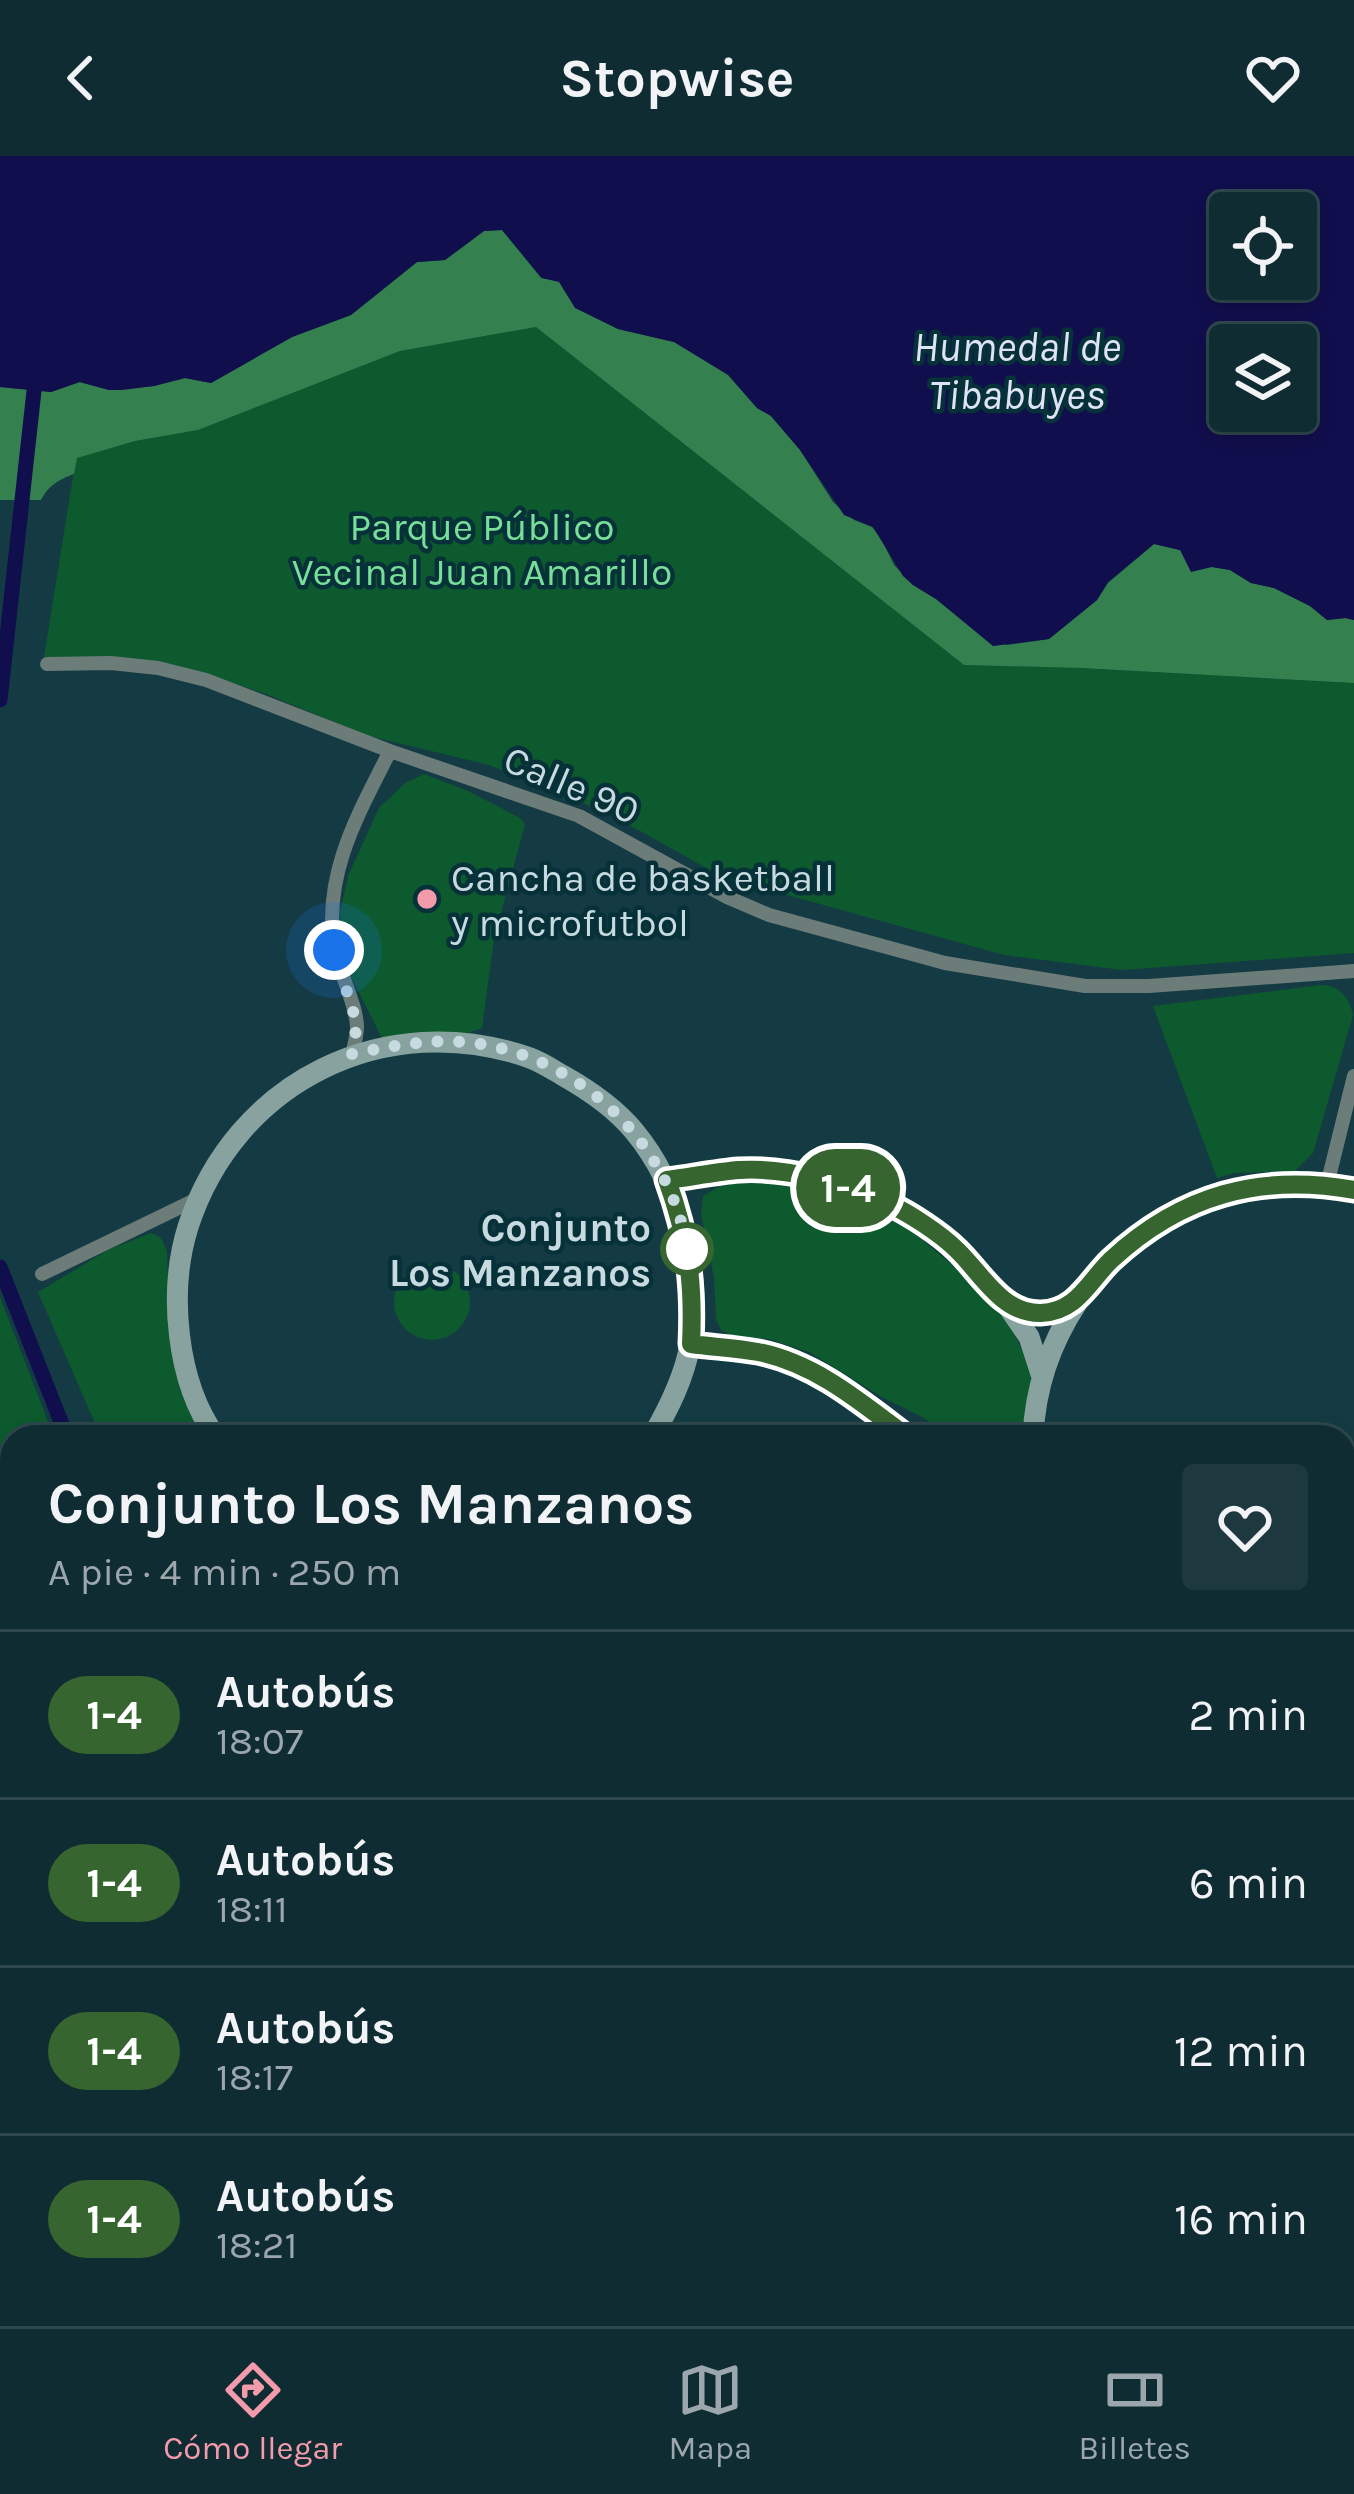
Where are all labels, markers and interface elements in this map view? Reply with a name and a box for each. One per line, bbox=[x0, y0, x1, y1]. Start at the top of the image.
icon: back bbox=[48, 45, 114, 111]
icon: heart bbox=[1240, 45, 1306, 111]
text: Stopwise bbox=[560, 46, 794, 110]
map controls bbox=[1209, 192, 1317, 432]
button: locate bbox=[1209, 192, 1317, 300]
water label: Humedal de Tibabuyes bbox=[913, 322, 1121, 420]
button: layers bbox=[1209, 324, 1317, 432]
park label: Parque Público Vecinal Juan Amarillo bbox=[292, 504, 672, 595]
street label: Calle 90 bbox=[497, 736, 646, 834]
place label: Cancha de basketball y microfutbol bbox=[450, 855, 835, 946]
marker: Cancha de basketball y microfutbol bbox=[414, 886, 440, 912]
your location bbox=[304, 920, 364, 980]
line badge: 1-4 bbox=[779, 1149, 917, 1227]
text: 1-4 bbox=[820, 1163, 876, 1213]
place label: Conjunto Los Manzanos bbox=[389, 1205, 651, 1296]
marker: Conjunto Los Manzanos bbox=[662, 1224, 712, 1274]
button: heart bbox=[1182, 1464, 1308, 1590]
text: Conjunto Los Manzanos bbox=[48, 1471, 694, 1537]
text: A pie · 4 min · 250 m bbox=[48, 1549, 401, 1595]
text: Autobús bbox=[216, 1666, 395, 1718]
text: 2 min bbox=[1189, 1689, 1308, 1741]
text: 1-4 bbox=[86, 1690, 142, 1740]
text: 18:07 bbox=[216, 1718, 303, 1764]
text: Autobús bbox=[216, 1834, 395, 1886]
text: 6 min bbox=[1189, 1857, 1308, 1909]
text: 1-4 bbox=[86, 1858, 142, 1908]
text: 18:11 bbox=[216, 1886, 288, 1932]
text: Autobús bbox=[216, 2002, 395, 2054]
text: 12 min bbox=[1174, 2025, 1308, 2077]
text: 1-4 bbox=[86, 2026, 142, 2076]
text: 18:17 bbox=[216, 2054, 293, 2100]
text: Autobús bbox=[216, 2170, 395, 2222]
text: 16 min bbox=[1174, 2193, 1308, 2245]
text: 1-4 bbox=[86, 2194, 142, 2244]
text: 18:21 bbox=[216, 2222, 297, 2268]
tab: Cómo llegar bbox=[163, 2357, 342, 2467]
tab: Mapa bbox=[669, 2357, 752, 2467]
tab: Billetes bbox=[1078, 2357, 1191, 2467]

